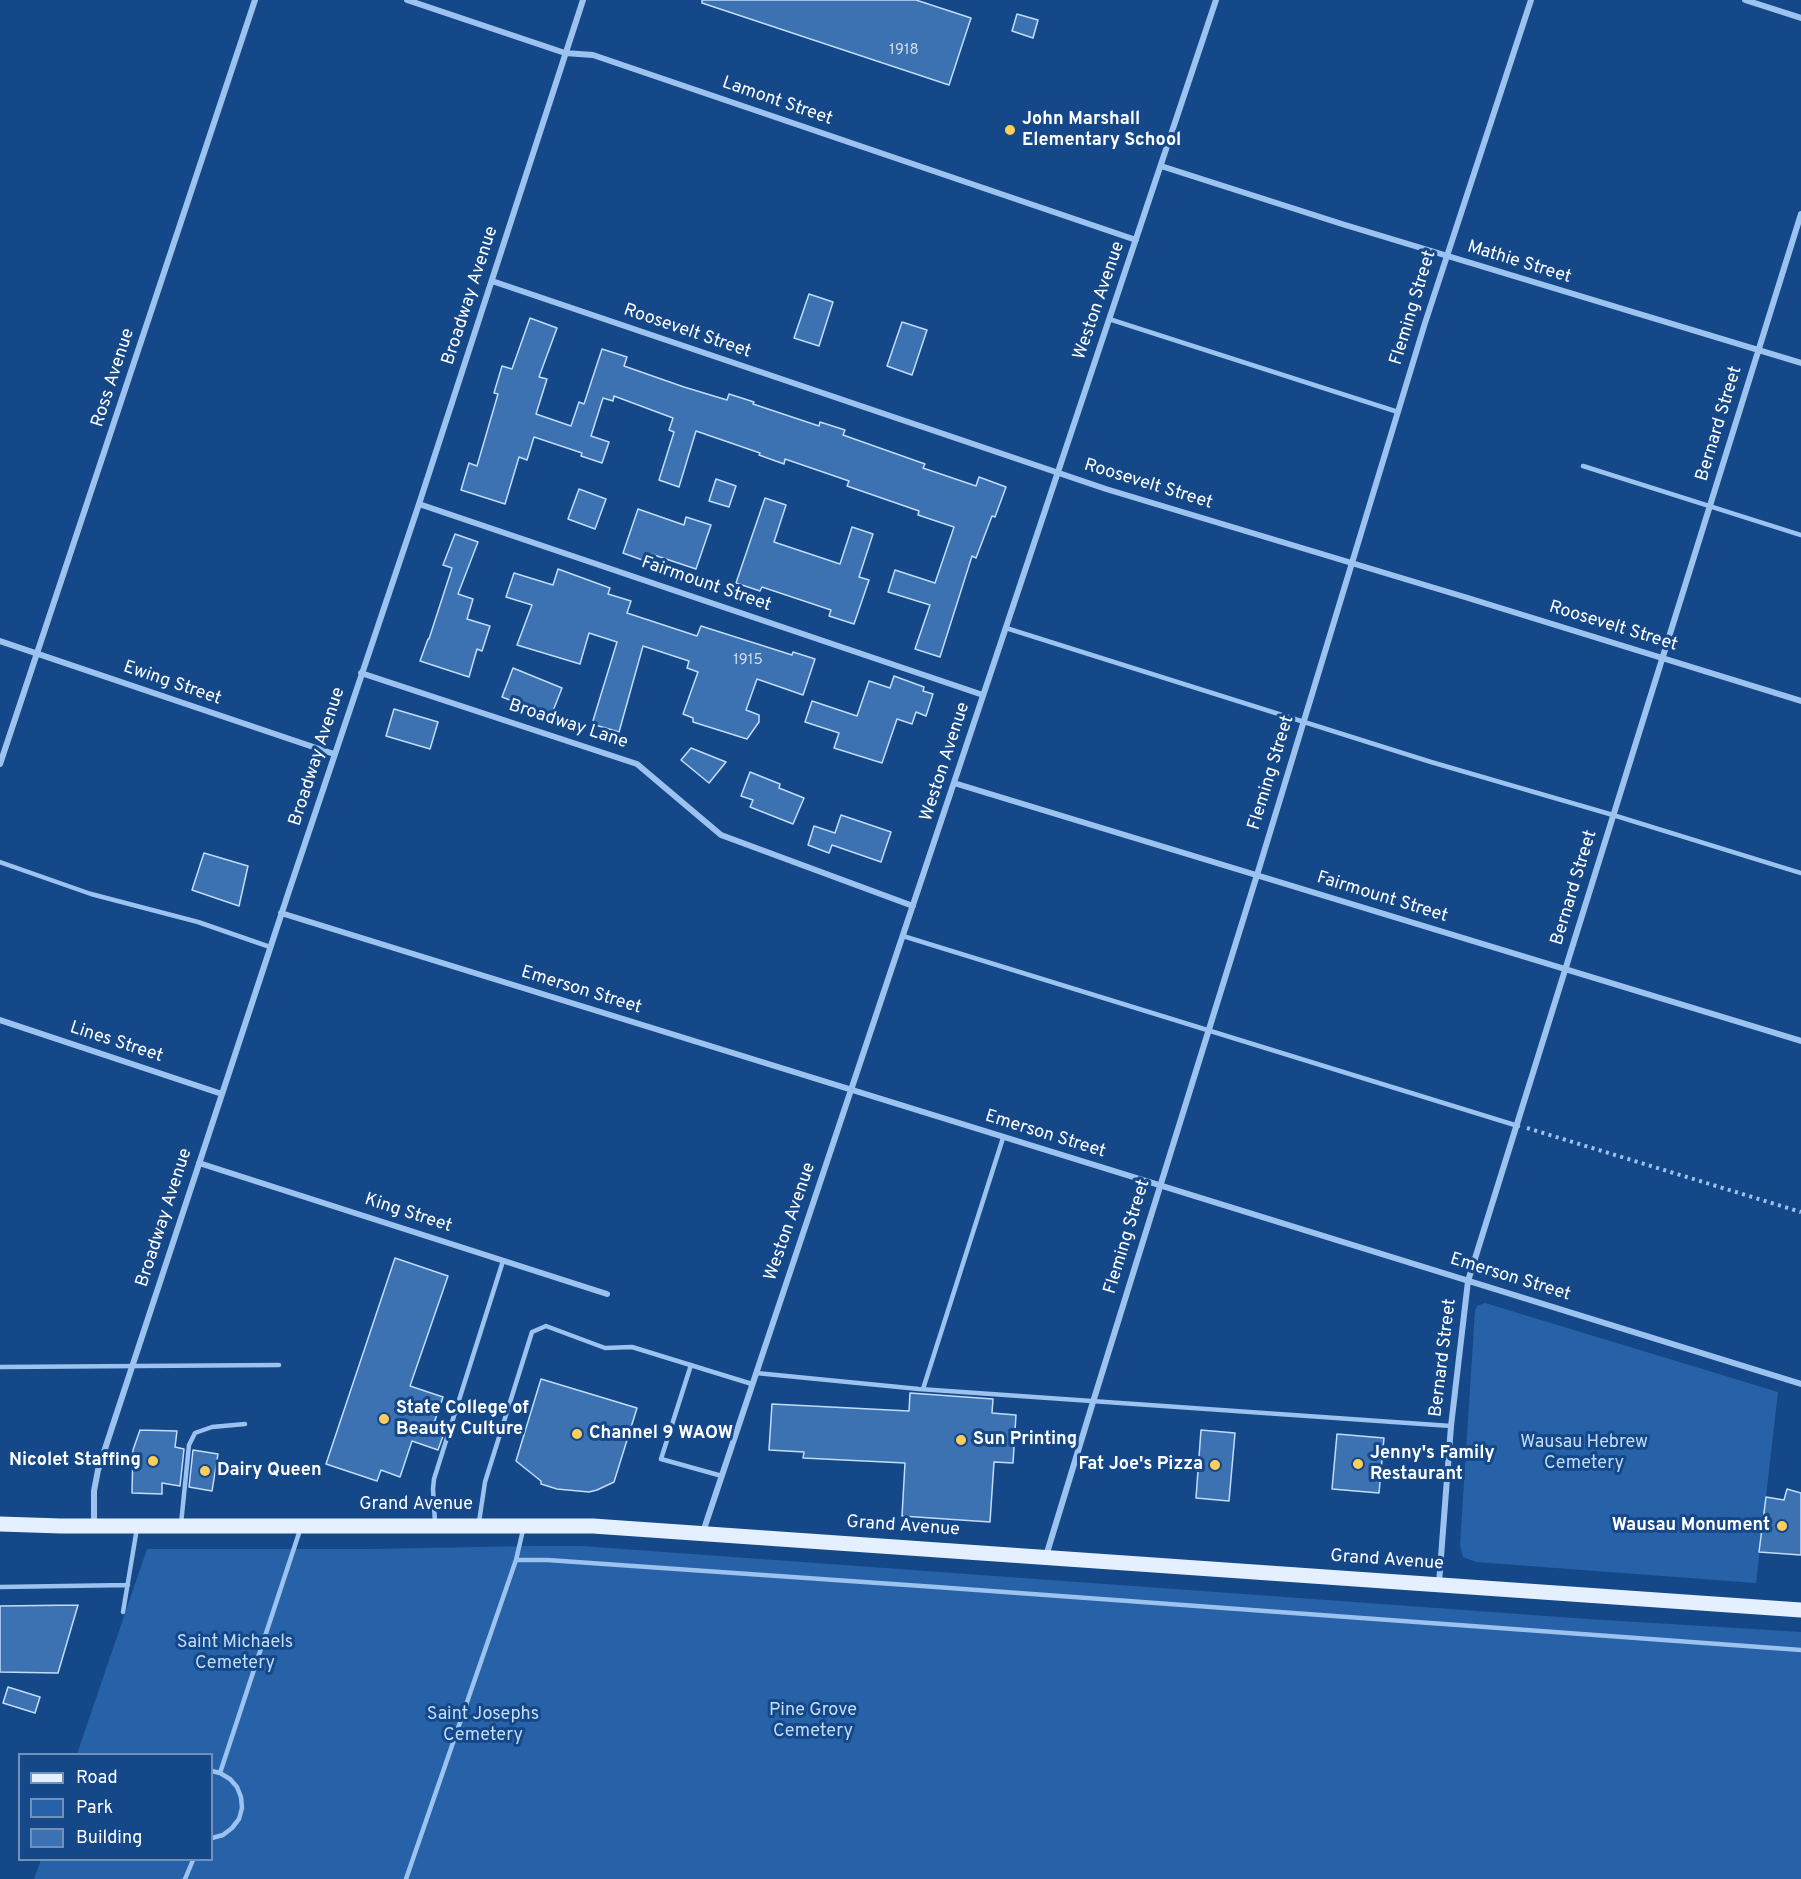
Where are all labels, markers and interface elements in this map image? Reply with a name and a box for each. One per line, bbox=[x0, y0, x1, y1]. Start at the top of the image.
house number: 1918 bbox=[889, 42, 919, 60]
street label: Lamont Street bbox=[719, 73, 835, 131]
place label: John Marshall Elementary School bbox=[1022, 109, 1181, 152]
marker: John Marshall Elementary School bbox=[1003, 123, 1017, 137]
street label: Broadway Avenue bbox=[438, 224, 504, 368]
street label: Mathie Street bbox=[1464, 237, 1574, 289]
street label: Weston Avenue bbox=[1070, 239, 1130, 363]
street label: Fleming Street bbox=[1386, 248, 1442, 368]
street label: Roosevelt Street bbox=[620, 300, 754, 364]
street label: Ross Avenue bbox=[88, 326, 140, 430]
street label: Bernard Street bbox=[1692, 364, 1748, 484]
street label: Roosevelt Street bbox=[1081, 455, 1215, 515]
street label: Fairmount Street bbox=[638, 553, 774, 617]
street label: Roosevelt Street bbox=[1546, 597, 1680, 657]
house number: 1915 bbox=[733, 652, 763, 670]
street label: Ewing Street bbox=[120, 657, 224, 711]
street label: Broadway Avenue bbox=[285, 685, 351, 829]
street label: Broadway Lane bbox=[506, 696, 630, 754]
street label: Weston Avenue bbox=[917, 700, 975, 824]
street label: Fleming Street bbox=[1244, 713, 1300, 833]
street label: Bernard Street bbox=[1547, 828, 1603, 948]
street label: Fairmount Street bbox=[1314, 868, 1450, 928]
street label: Emerson Street bbox=[518, 962, 644, 1020]
street label: Lines Street bbox=[67, 1018, 165, 1068]
street label: Emerson Street bbox=[982, 1106, 1108, 1164]
street label: Broadway Avenue bbox=[132, 1146, 198, 1290]
street label: Weston Avenue bbox=[761, 1160, 821, 1284]
street label: Fleming Street bbox=[1100, 1177, 1156, 1297]
street label: King Street bbox=[361, 1190, 455, 1238]
street label: Emerson Street bbox=[1447, 1249, 1573, 1307]
street label: Bernard Street bbox=[1426, 1298, 1462, 1418]
place label: State College of Beauty Culture bbox=[396, 1398, 529, 1440]
marker: State College of Beauty Culture bbox=[377, 1412, 391, 1426]
place label: Channel 9 WAOW bbox=[589, 1423, 733, 1445]
marker: Channel 9 WAOW bbox=[570, 1427, 584, 1441]
place label: Sun Printing bbox=[973, 1429, 1077, 1451]
park label: Wausau Hebrew Cemetery bbox=[1520, 1432, 1648, 1474]
marker: Sun Printing bbox=[954, 1433, 968, 1447]
place label: Jenny's Family Restaurant bbox=[1370, 1443, 1495, 1486]
place label: Nicolet Staffing bbox=[9, 1450, 141, 1472]
marker: Nicolet Staffing bbox=[146, 1454, 160, 1468]
place label: Fat Joe's Pizza bbox=[1079, 1454, 1203, 1476]
marker: Jenny's Family Restaurant bbox=[1351, 1457, 1365, 1471]
marker: Fat Joe's Pizza bbox=[1208, 1458, 1222, 1472]
place label: Dairy Queen bbox=[217, 1460, 322, 1482]
marker: Dairy Queen bbox=[198, 1464, 212, 1478]
street label: Grand Avenue bbox=[359, 1494, 473, 1516]
street label: Grand Avenue bbox=[846, 1512, 960, 1542]
place label: Wausau Monument bbox=[1612, 1515, 1770, 1537]
marker: Wausau Monument bbox=[1775, 1519, 1789, 1533]
street label: Grand Avenue bbox=[1330, 1546, 1444, 1576]
park label: Saint Michaels Cemetery bbox=[177, 1632, 293, 1674]
park label: Pine Grove Cemetery bbox=[769, 1700, 857, 1742]
park label: Saint Josephs Cemetery bbox=[427, 1704, 539, 1746]
legend bbox=[18, 1753, 213, 1861]
text: Road bbox=[76, 1767, 118, 1790]
text: Park bbox=[76, 1797, 113, 1820]
text: Building bbox=[76, 1827, 142, 1850]

